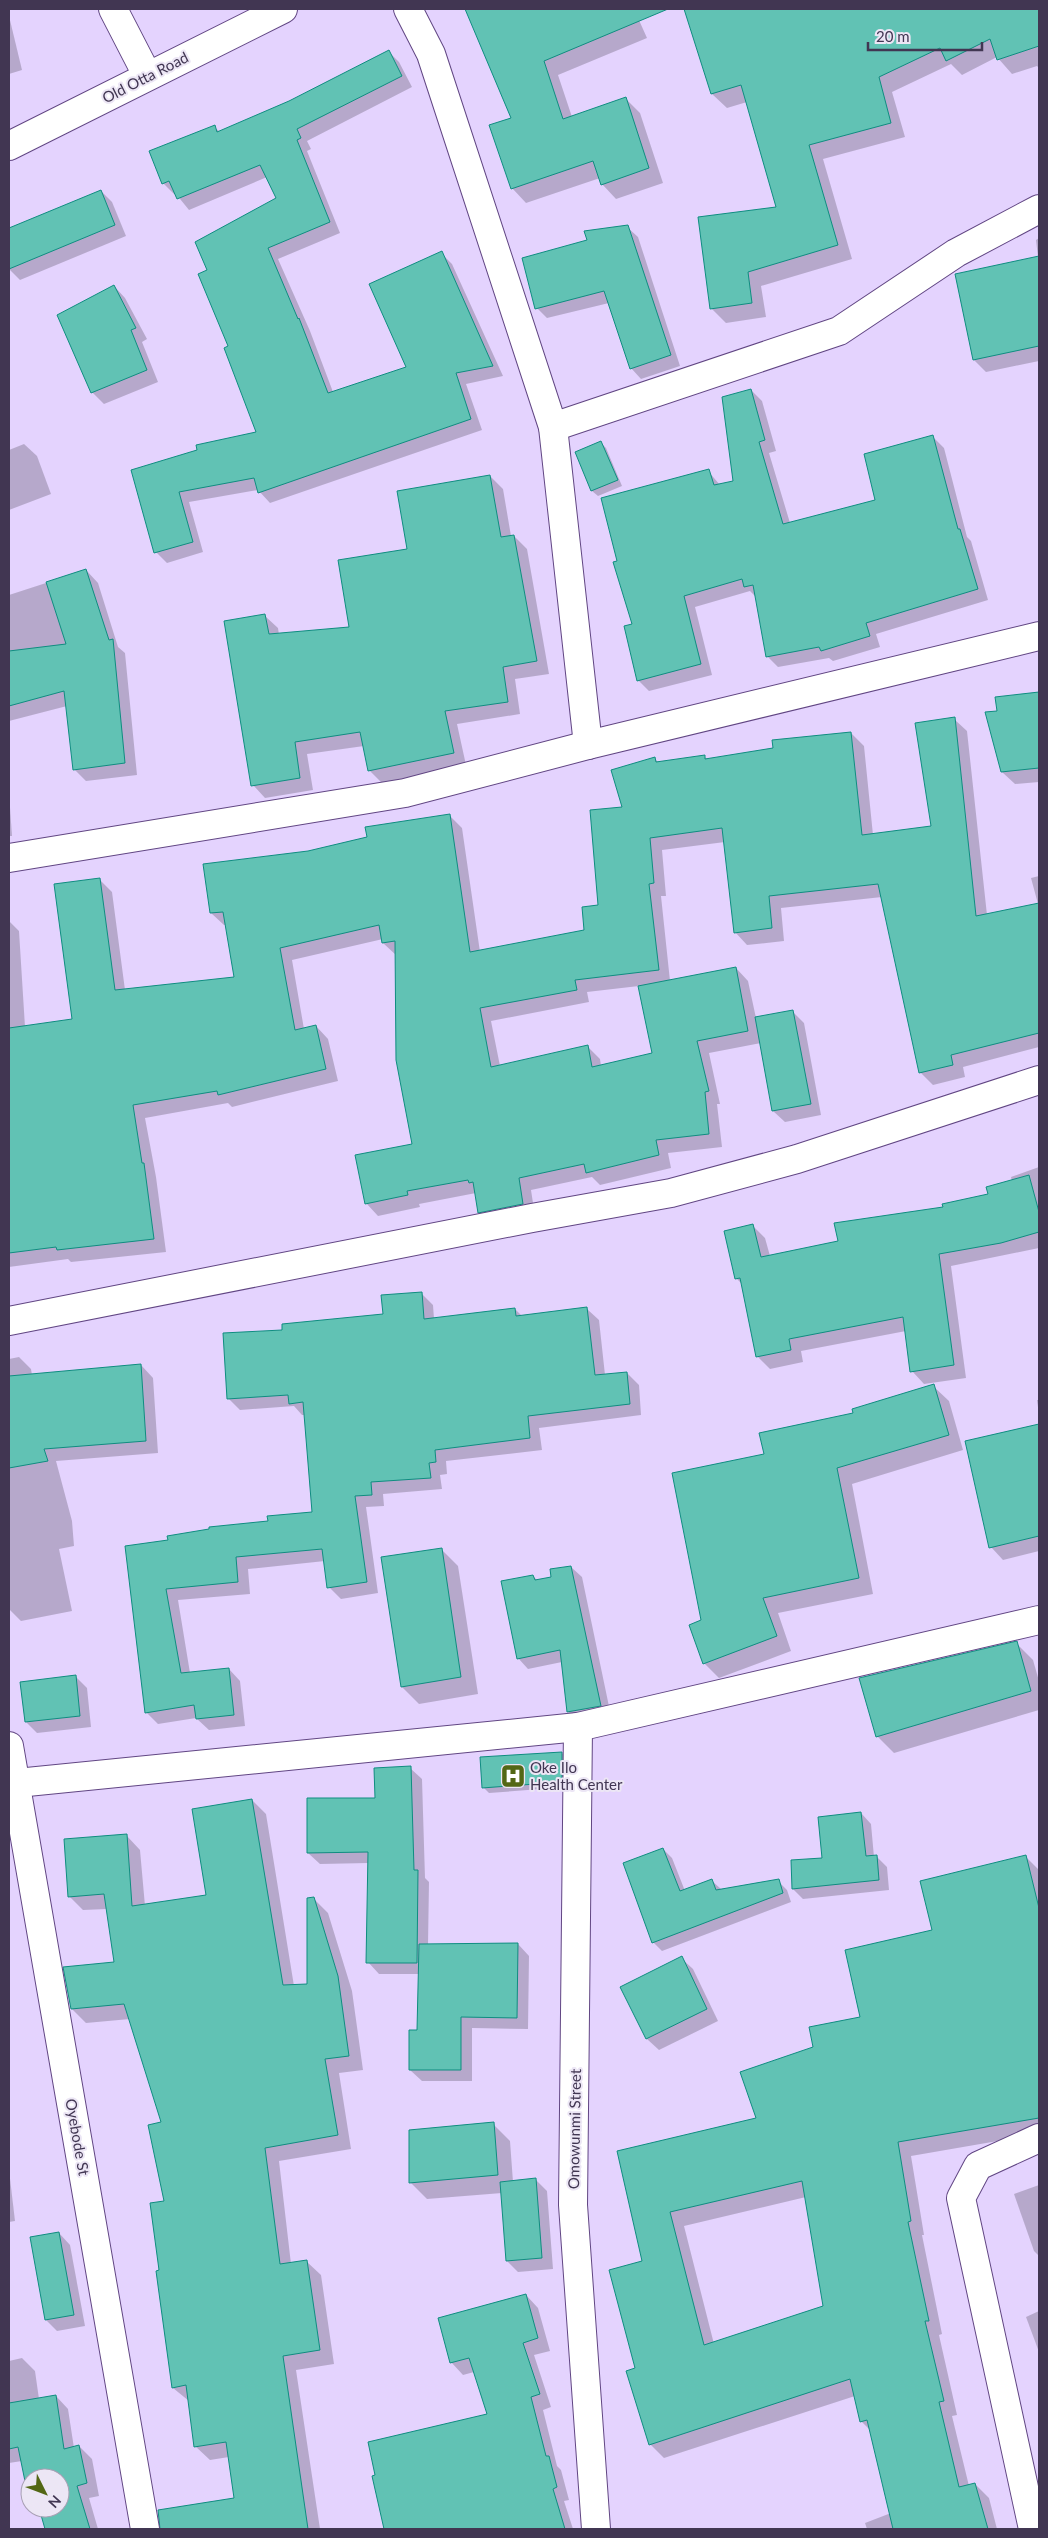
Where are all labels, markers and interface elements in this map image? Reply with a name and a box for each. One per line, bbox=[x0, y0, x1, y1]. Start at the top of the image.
scale bar bbox=[868, 20, 982, 52]
text: 20 m bbox=[876, 27, 910, 45]
street label: Old Otta Road bbox=[99, 48, 191, 106]
place label: Oke Ilo Health Center bbox=[530, 1758, 623, 1793]
hospital icon: Oke Ilo Health Center bbox=[500, 1763, 526, 1789]
street label: Omowunmi Street bbox=[564, 2068, 584, 2189]
street label: Oyebode St bbox=[62, 2097, 94, 2177]
north arrow bbox=[20, 2468, 70, 2518]
text: N bbox=[45, 2492, 65, 2512]

